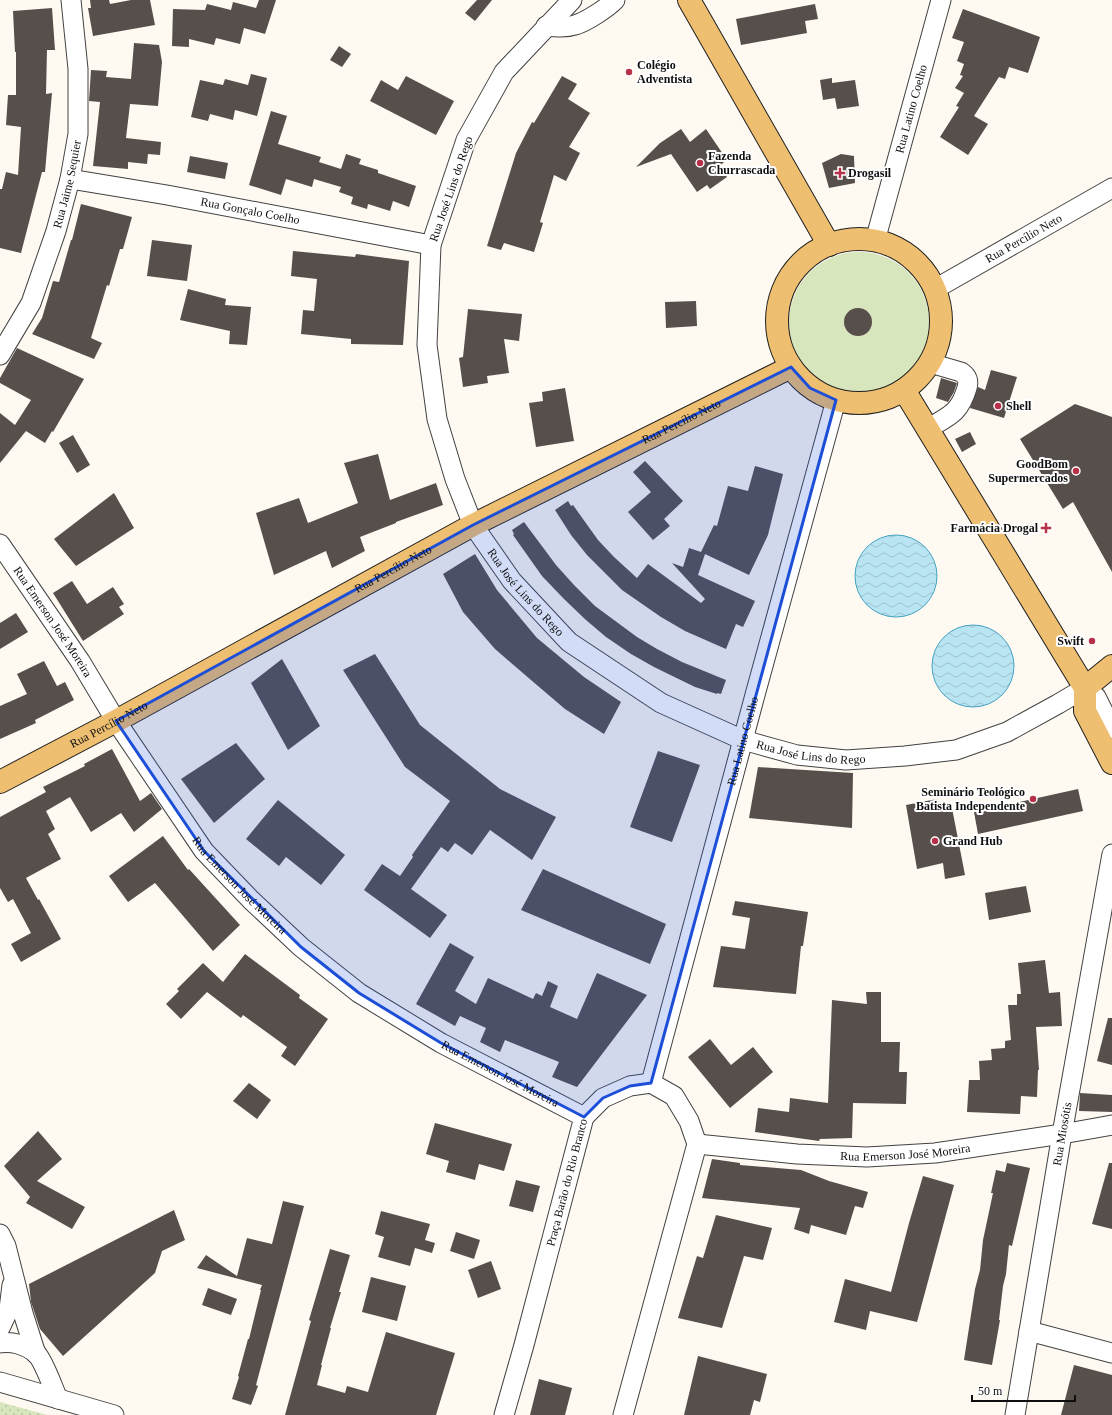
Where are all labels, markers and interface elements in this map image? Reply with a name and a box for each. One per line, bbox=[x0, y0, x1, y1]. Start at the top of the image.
place label: Colégio Adventista bbox=[637, 58, 692, 86]
street label: Rua Latino Coelho bbox=[892, 63, 930, 155]
marker: Colégio Adventista bbox=[624, 67, 634, 77]
street label: Rua José Lins do Rego bbox=[426, 134, 476, 244]
street label: Rua Jaime Sequier bbox=[50, 139, 84, 230]
place label: Fazenda Churrascada bbox=[708, 149, 775, 177]
marker: Fazenda Churrascada bbox=[695, 158, 705, 168]
place label: Drogasil bbox=[848, 166, 892, 180]
marker: Drogasil bbox=[835, 168, 845, 178]
street label: Rua Gonçalo Coelho bbox=[199, 195, 301, 227]
street label: Rua Percílio Neto bbox=[983, 211, 1064, 266]
street label: Rua Percílio Neto bbox=[640, 396, 723, 447]
place label: Shell bbox=[1006, 399, 1032, 413]
marker: Shell bbox=[993, 401, 1003, 411]
place label: GoodBom Supermercados bbox=[988, 457, 1068, 485]
marker: GoodBom Supermercados bbox=[1071, 466, 1081, 476]
place label: Farmácia Drogal bbox=[951, 521, 1039, 535]
marker: Farmácia Drogal bbox=[1041, 523, 1051, 533]
street label: Rua Percílio Neto bbox=[352, 542, 434, 596]
street label: Rua José Lins do Rego bbox=[485, 546, 567, 639]
street label: Rua Emerson José Moreira bbox=[10, 564, 95, 680]
place label: Swift bbox=[1057, 634, 1084, 648]
marker: Swift bbox=[1087, 636, 1097, 646]
street label: Rua Latino Coelho bbox=[724, 695, 761, 787]
street label: Rua Percílio Neto bbox=[68, 698, 150, 751]
street label: Rua José Lins do Rego bbox=[755, 737, 866, 767]
place label: Seminário Teológico Batista Independente bbox=[916, 785, 1026, 813]
marker: Seminário Teológico Batista Independente bbox=[1028, 794, 1038, 804]
street label: Rua Emerson José Moreira bbox=[189, 834, 290, 937]
place label: Grand Hub bbox=[943, 834, 1003, 848]
marker: Grand Hub bbox=[930, 836, 940, 846]
street label: Rua Emerson José Moreira bbox=[439, 1037, 562, 1110]
street label: Rua Miosótis bbox=[1050, 1101, 1075, 1167]
street label: Praça Barão do Rio Branco bbox=[543, 1117, 590, 1248]
street label: Rua Emerson José Moreira bbox=[840, 1141, 972, 1164]
scale bar bbox=[972, 1377, 1075, 1403]
text: 50 m bbox=[978, 1384, 1003, 1398]

